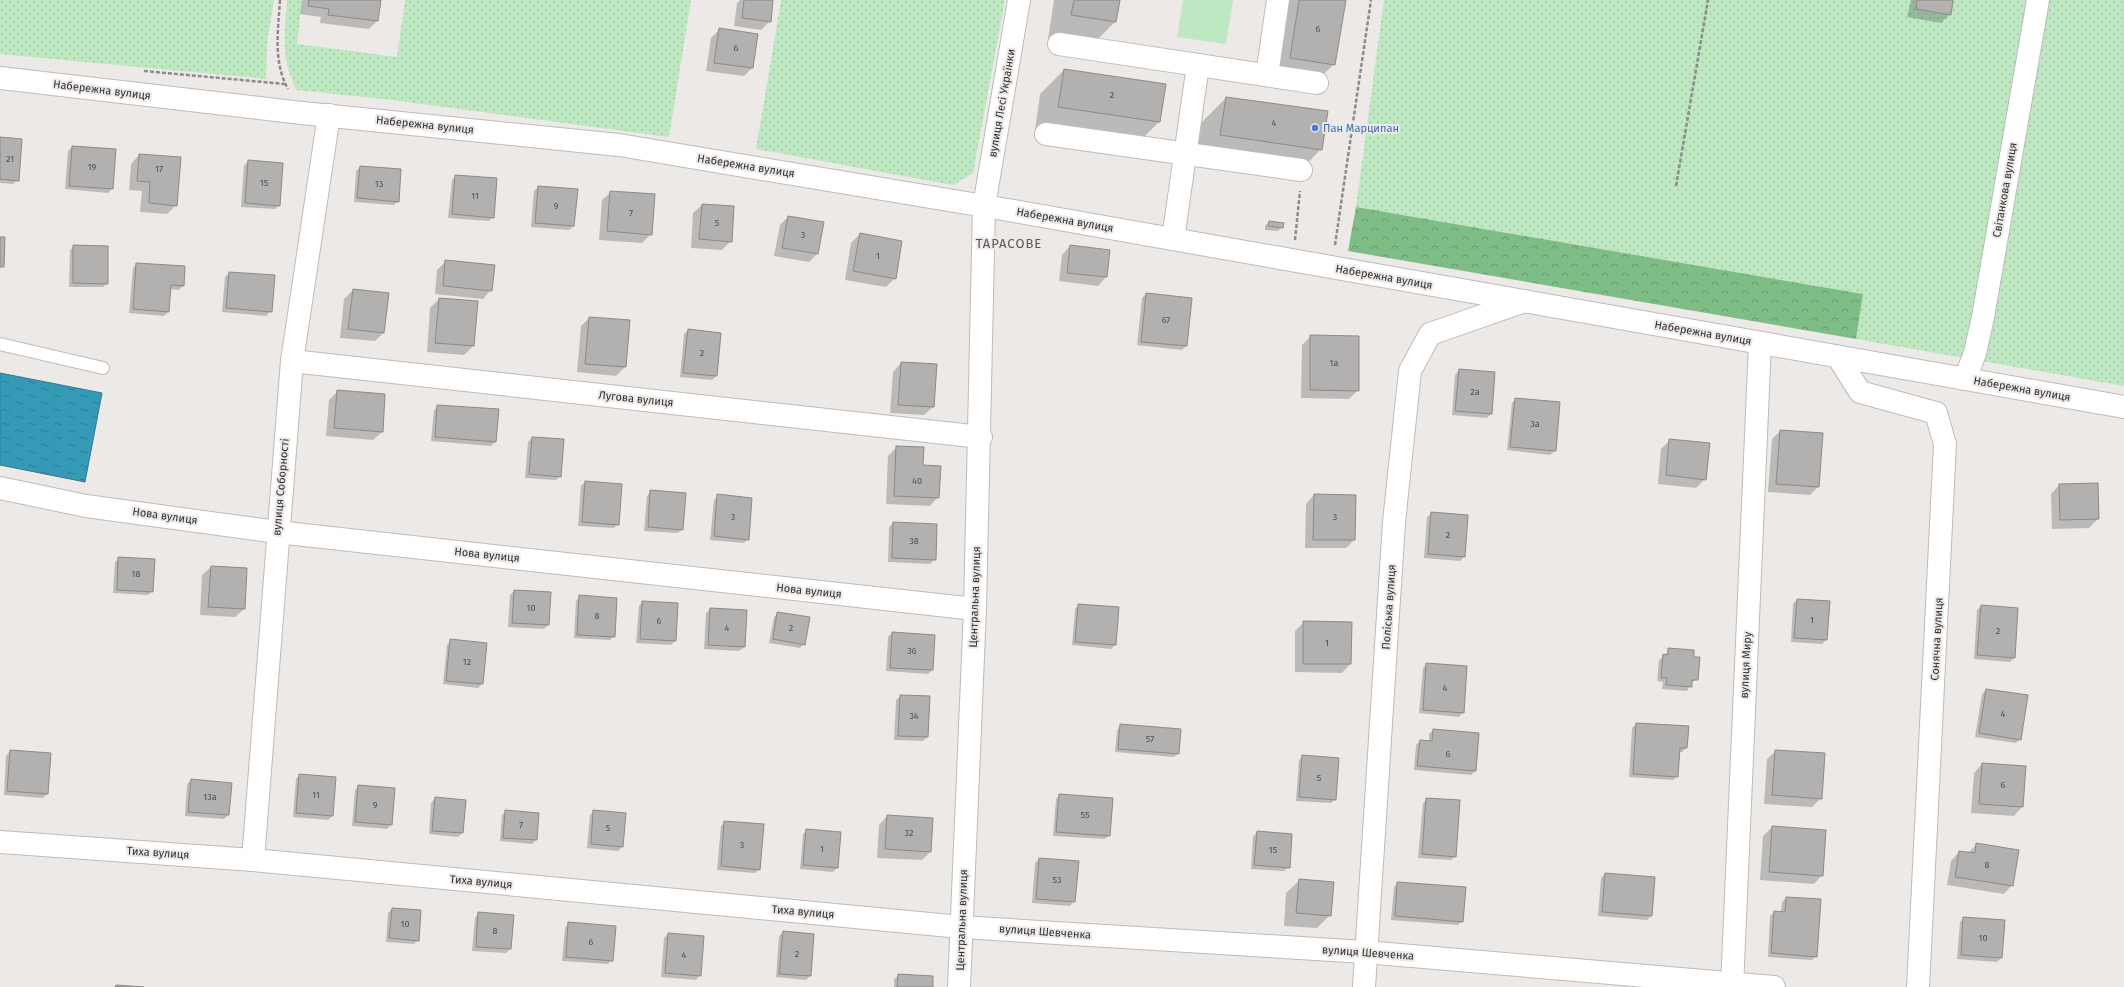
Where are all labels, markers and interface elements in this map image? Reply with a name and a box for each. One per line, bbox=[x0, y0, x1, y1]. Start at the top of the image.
house number: 6 bbox=[1316, 24, 1321, 34]
house number: 6 bbox=[734, 43, 739, 53]
street label: вулиця Лесі Українки bbox=[986, 48, 1018, 158]
street label: Набережна вулиця bbox=[52, 78, 152, 102]
house number: 2 bbox=[1110, 90, 1114, 100]
street label: Набережна вулиця bbox=[375, 113, 475, 137]
house number: 4 bbox=[1272, 118, 1277, 128]
place label: Пан Марципан bbox=[1323, 122, 1399, 135]
marker: Пан Марципан bbox=[1310, 123, 1320, 133]
street label: Світанкова вулиця bbox=[1990, 142, 2020, 238]
street label: Набережна вулиця bbox=[696, 152, 796, 180]
house number: 21 bbox=[6, 154, 14, 164]
house number: 19 bbox=[88, 162, 97, 172]
house number: 17 bbox=[155, 164, 163, 174]
house number: 15 bbox=[260, 178, 269, 188]
house number: 13 bbox=[375, 179, 383, 189]
house number: 11 bbox=[471, 191, 479, 201]
house number: 9 bbox=[554, 201, 559, 211]
street label: Набережна вулиця bbox=[1015, 205, 1115, 235]
house number: 7 bbox=[629, 208, 633, 218]
house number: 5 bbox=[715, 218, 720, 228]
house number: 3 bbox=[801, 230, 805, 240]
district label: ТАРАСОВЕ bbox=[976, 236, 1042, 251]
house number: 1 bbox=[876, 251, 880, 261]
street label: Набережна вулиця bbox=[1334, 262, 1434, 292]
house number: 67 bbox=[1162, 315, 1170, 325]
street label: Набережна вулиця bbox=[1653, 318, 1753, 348]
house number: 2 bbox=[700, 348, 704, 358]
house number: 1а bbox=[1330, 358, 1338, 368]
street label: Набережна вулиця bbox=[1972, 374, 2072, 404]
house number: 2а bbox=[1470, 387, 1480, 397]
street label: Лугова вулиця bbox=[598, 389, 674, 409]
house number: 3а bbox=[1530, 419, 1540, 429]
street label: вулиця Соборності bbox=[270, 438, 292, 536]
house number: 40 bbox=[912, 476, 922, 486]
street label: Нова вулиця bbox=[132, 505, 198, 527]
house number: 3 bbox=[731, 512, 735, 522]
house number: 3 bbox=[1333, 512, 1337, 522]
house number: 2 bbox=[1446, 530, 1450, 540]
house number: 38 bbox=[909, 536, 919, 546]
street label: Нова вулиця bbox=[454, 545, 520, 565]
street label: Центральна вулиця bbox=[967, 546, 983, 648]
street label: Поліська вулиця bbox=[1380, 564, 1398, 650]
house number: 18 bbox=[132, 569, 140, 579]
street label: Нова вулиця bbox=[776, 581, 842, 601]
street label: Сонячна вулиця bbox=[1928, 597, 1946, 681]
house number: 10 bbox=[527, 603, 535, 613]
house number: 8 bbox=[595, 611, 600, 621]
house number: 1 bbox=[1810, 615, 1814, 625]
house number: 6 bbox=[657, 616, 662, 626]
house number: 4 bbox=[725, 623, 730, 633]
house number: 2 bbox=[789, 623, 793, 633]
house number: 2 bbox=[1996, 626, 2000, 636]
street label: вулиця Миру bbox=[1738, 631, 1754, 699]
house number: 1 bbox=[1325, 638, 1329, 648]
house number: 36 bbox=[907, 646, 917, 656]
house number: 12 bbox=[463, 657, 471, 667]
house number: 4 bbox=[1443, 683, 1448, 693]
house number: 4 bbox=[2001, 709, 2006, 719]
house number: 34 bbox=[909, 711, 919, 721]
house number: 57 bbox=[1146, 734, 1154, 744]
house number: 6 bbox=[1446, 749, 1451, 759]
house number: 5 bbox=[1317, 773, 1322, 783]
house number: 6 bbox=[2001, 780, 2006, 790]
house number: 11 bbox=[312, 790, 320, 800]
house number: 13а bbox=[203, 792, 217, 802]
house number: 9 bbox=[373, 800, 378, 810]
house number: 55 bbox=[1081, 810, 1090, 820]
house number: 7 bbox=[519, 820, 523, 830]
house number: 5 bbox=[606, 823, 611, 833]
house number: 32 bbox=[905, 828, 913, 838]
house number: 3 bbox=[740, 840, 744, 850]
street label: Тиха вулиця bbox=[126, 844, 190, 862]
house number: 1 bbox=[820, 844, 824, 854]
house number: 15 bbox=[1269, 845, 1278, 855]
house number: 8 bbox=[1985, 860, 1990, 870]
street label: Центральна вулиця bbox=[954, 869, 970, 971]
street label: Тиха вулиця bbox=[449, 873, 513, 891]
house number: 53 bbox=[1053, 875, 1061, 885]
street label: Тиха вулиця bbox=[771, 903, 835, 921]
house number: 10 bbox=[401, 919, 409, 929]
street label: вулиця Шевченка bbox=[999, 922, 1091, 942]
house number: 8 bbox=[493, 926, 498, 936]
house number: 10 bbox=[1979, 933, 1987, 943]
house number: 6 bbox=[589, 937, 594, 947]
street label: вулиця Шевченка bbox=[1322, 943, 1414, 963]
house number: 2 bbox=[795, 949, 799, 959]
house number: 4 bbox=[682, 950, 687, 960]

